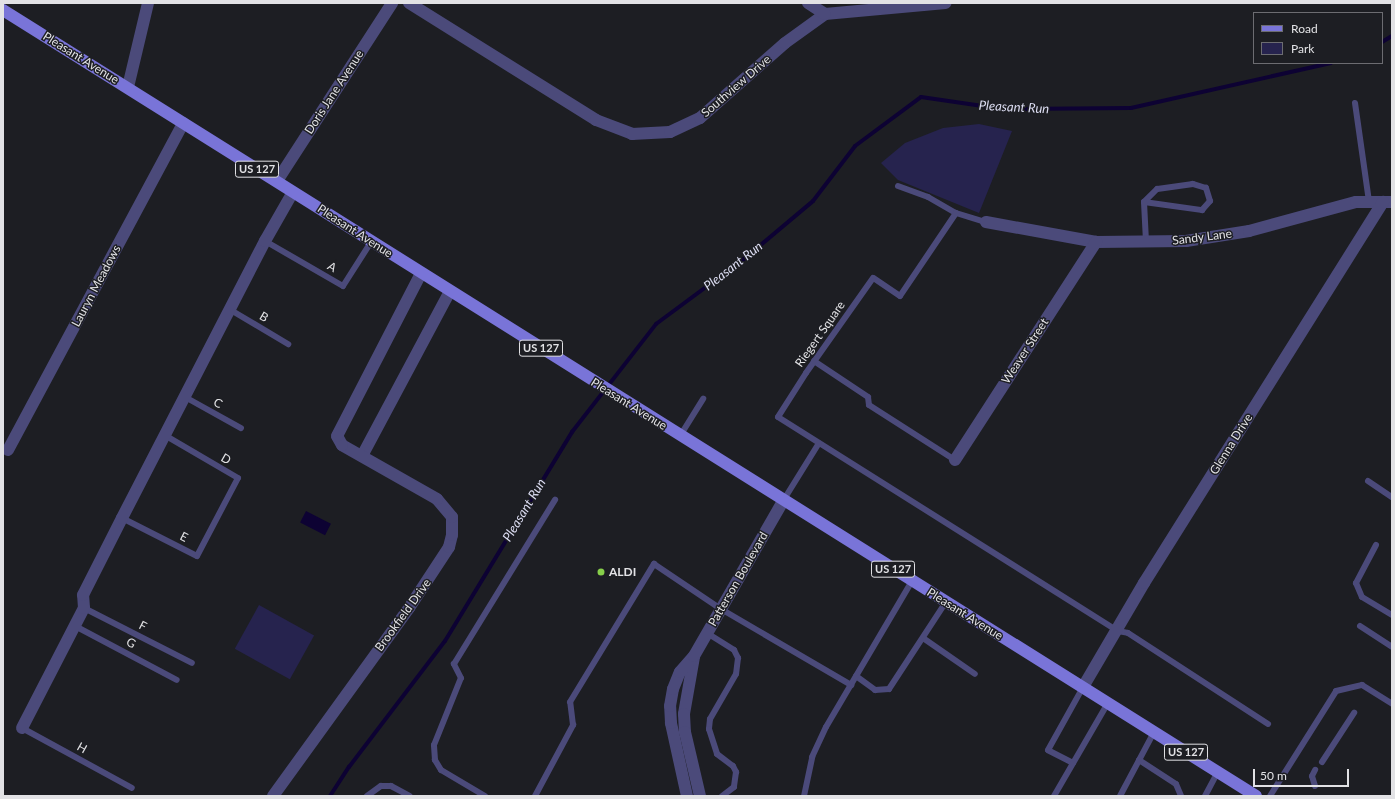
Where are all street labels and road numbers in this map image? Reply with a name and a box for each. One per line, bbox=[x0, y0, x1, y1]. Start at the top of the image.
street label: Pleasant Avenue bbox=[40, 29, 122, 87]
street label: Doris Jane Avenue bbox=[301, 47, 367, 137]
street label: Southview Drive bbox=[698, 52, 774, 120]
road number: US 127 bbox=[234, 160, 280, 178]
street label: Pleasant Avenue bbox=[315, 201, 395, 261]
street label: Sandy Lane bbox=[1171, 226, 1233, 248]
street label: Lauryn Meadows bbox=[68, 243, 124, 329]
street label: A bbox=[325, 259, 339, 275]
street label: Riegert Square bbox=[792, 298, 848, 370]
street label: B bbox=[257, 309, 271, 325]
street label: Weaver Street bbox=[998, 315, 1052, 387]
road number: US 127 bbox=[518, 339, 564, 357]
street label: Pleasant Avenue bbox=[588, 375, 670, 433]
street label: C bbox=[211, 395, 225, 411]
street label: Glenna Drive bbox=[1207, 411, 1255, 477]
street label: D bbox=[218, 450, 234, 468]
street label: E bbox=[178, 529, 190, 545]
street label: Patterson Boulevard bbox=[705, 529, 771, 629]
road number: US 127 bbox=[870, 560, 916, 578]
street label: Brookfield Drive bbox=[372, 576, 434, 654]
street label: Pleasant Avenue bbox=[924, 585, 1006, 643]
street label: F bbox=[137, 618, 149, 634]
street label: G bbox=[124, 635, 138, 651]
street label: H bbox=[75, 739, 89, 757]
road number: US 127 bbox=[1163, 743, 1209, 761]

